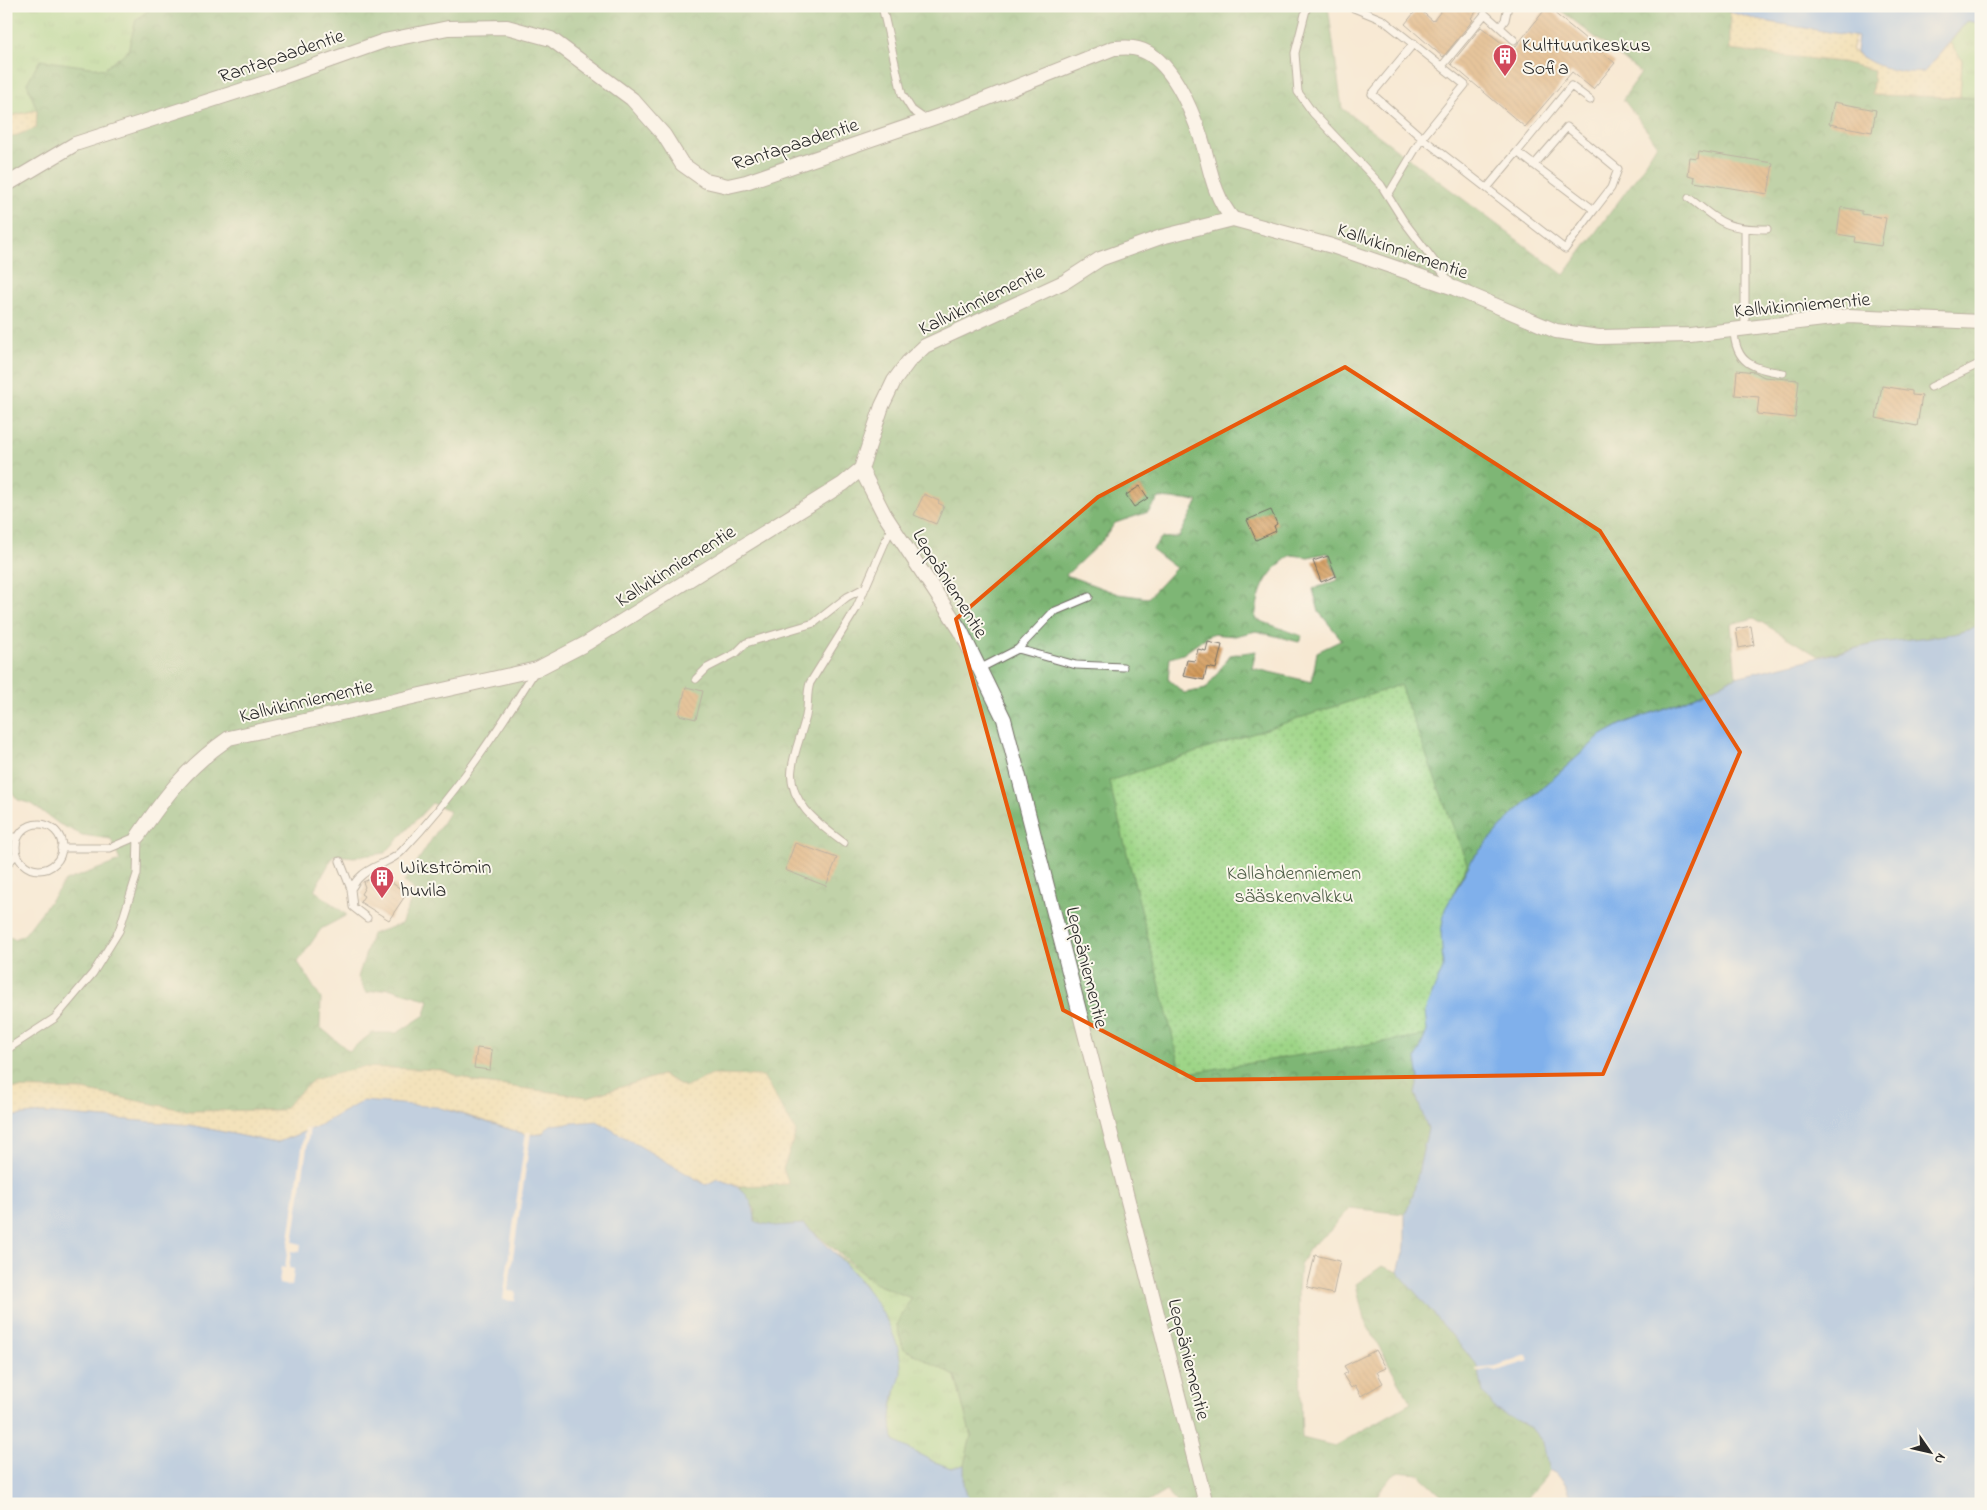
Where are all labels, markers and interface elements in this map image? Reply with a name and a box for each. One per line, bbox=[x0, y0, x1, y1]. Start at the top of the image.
street label: Rantapaadentie bbox=[215, 22, 349, 92]
place label: Kulttuurikeskus Sofia bbox=[1522, 32, 1651, 84]
building icon: Kulttuurikeskus Sofia bbox=[1492, 43, 1518, 77]
street label: Rantapaadentie bbox=[729, 111, 863, 179]
street label: Kallvikinniementie bbox=[1333, 216, 1472, 288]
street label: Kallvikinniementie bbox=[914, 258, 1050, 344]
street label: Kallvikinniementie bbox=[1733, 286, 1872, 327]
street label: Kallvikinniementie bbox=[611, 519, 742, 616]
street label: Leppäniementie bbox=[904, 524, 994, 645]
street label: Kallvikinniementie bbox=[237, 673, 377, 732]
place label: Wikströmin huvila bbox=[400, 854, 491, 906]
park label: Kallahdenniemen sääskenvalkku bbox=[1227, 860, 1361, 912]
building icon: Wikströmin huvila bbox=[369, 865, 395, 899]
street label: Leppäniementie bbox=[1056, 904, 1115, 1031]
street label: Leppäniementie bbox=[1158, 1296, 1217, 1423]
north arrow bbox=[1904, 1428, 1954, 1478]
text: N bbox=[1928, 1449, 1951, 1468]

